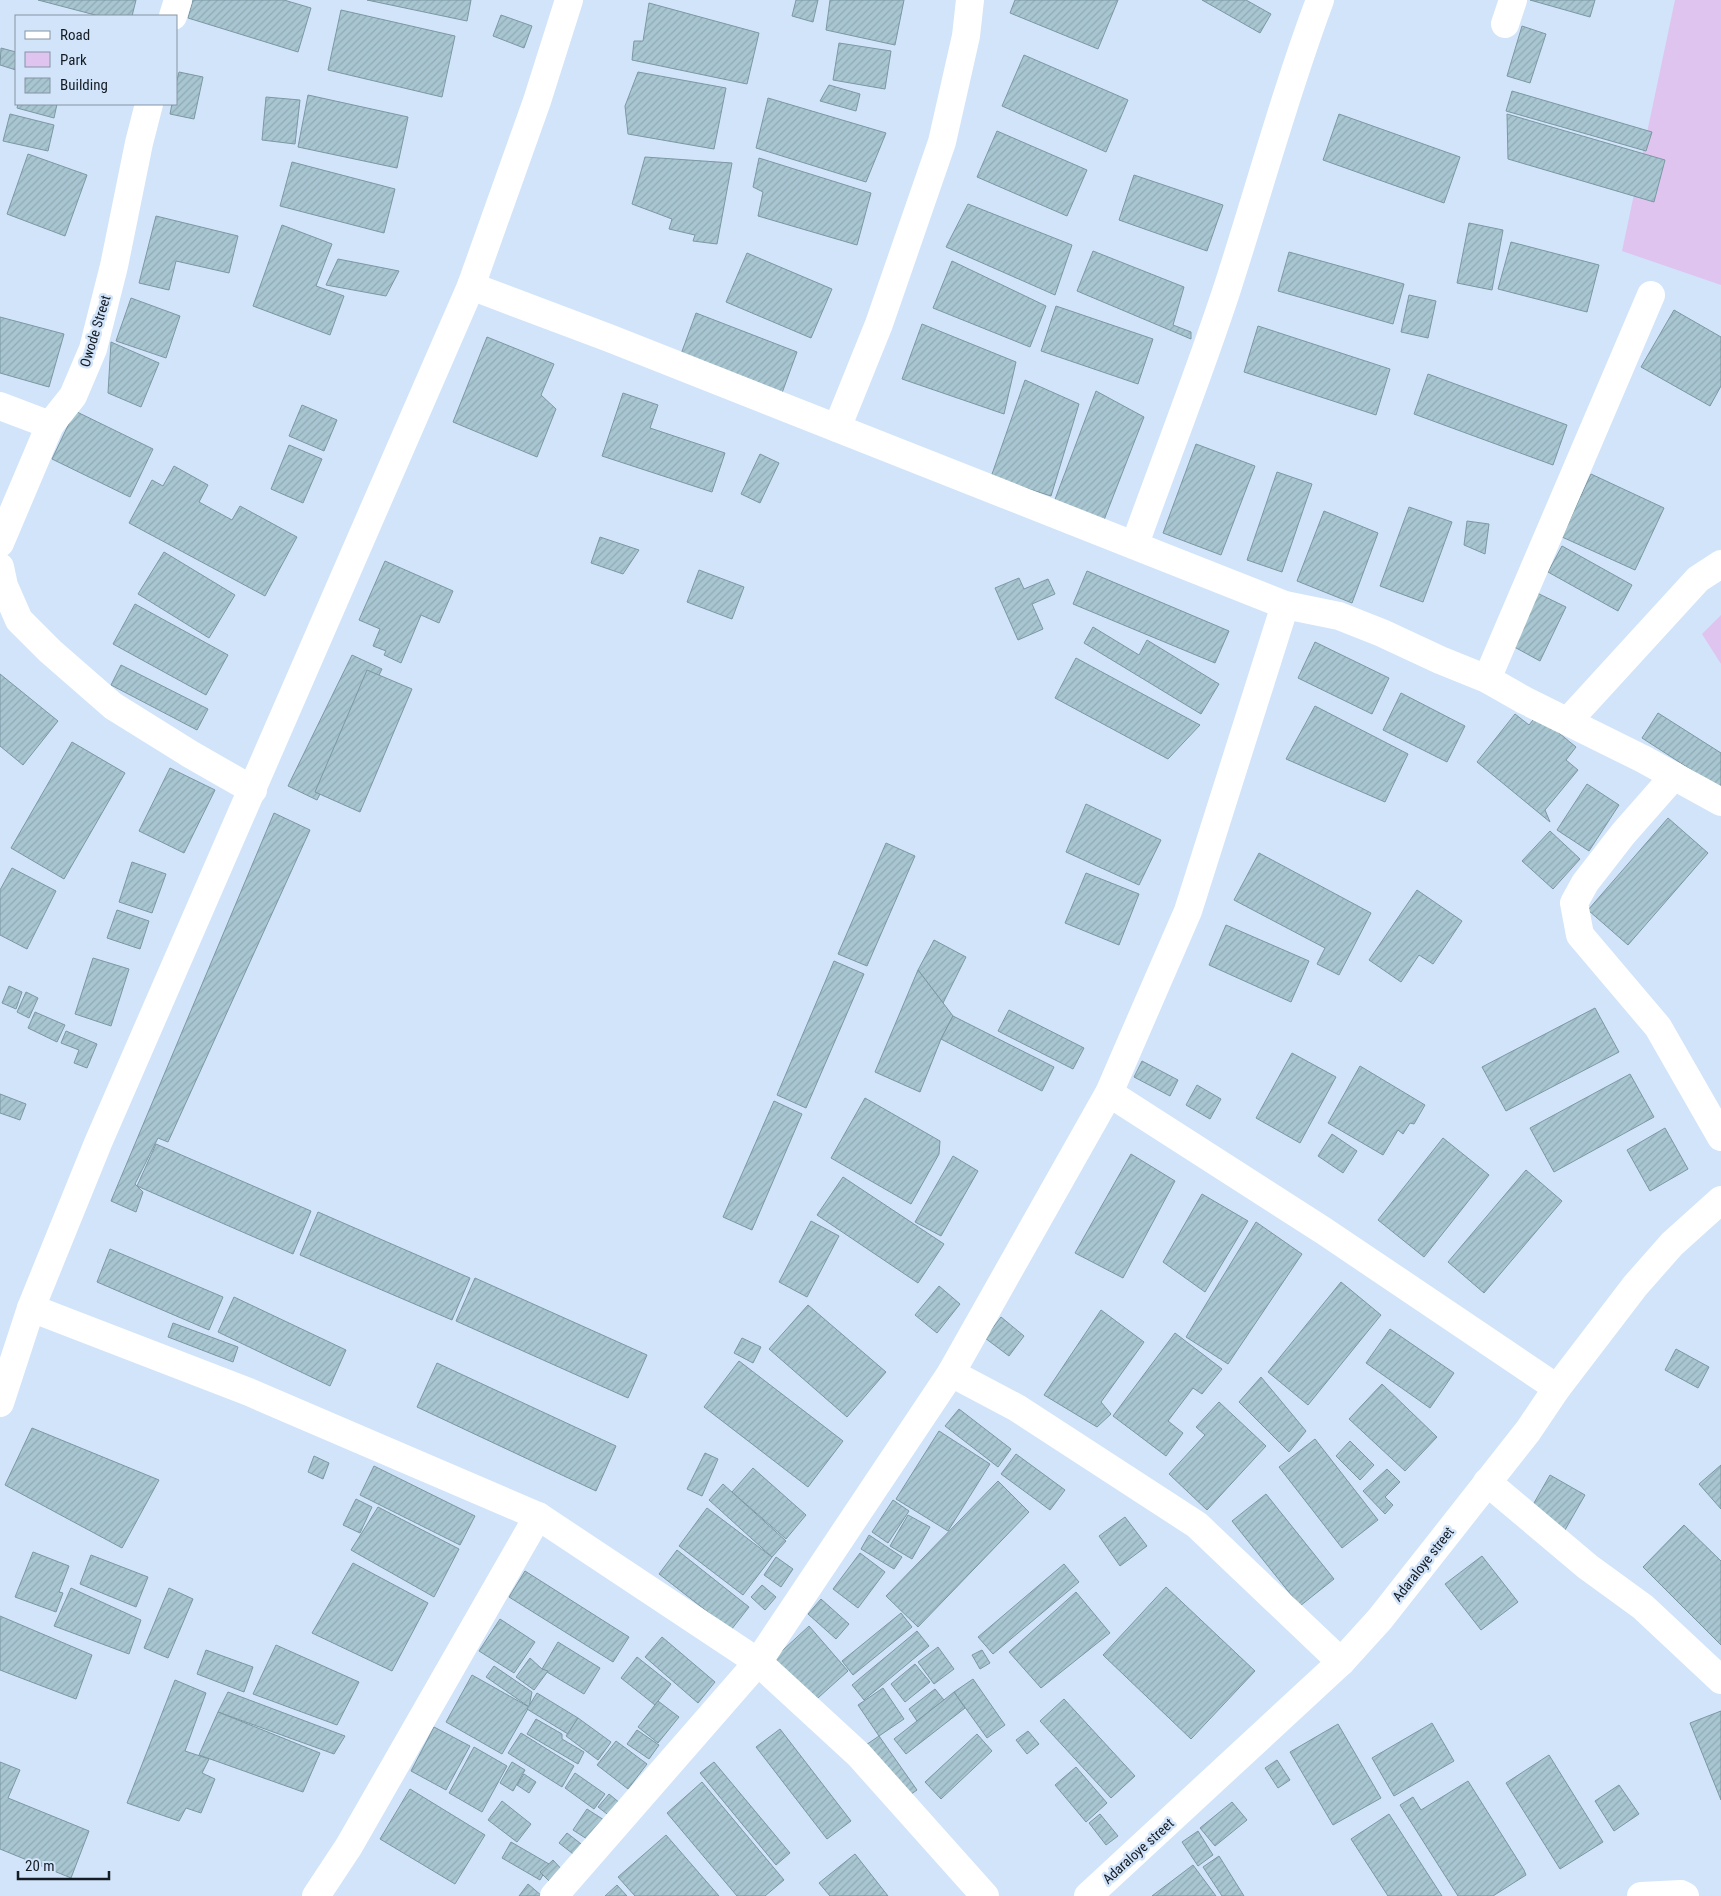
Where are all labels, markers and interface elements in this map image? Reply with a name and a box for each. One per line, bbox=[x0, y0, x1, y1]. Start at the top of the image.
legend bbox=[15, 15, 178, 105]
text: Road bbox=[60, 26, 90, 44]
text: Park bbox=[60, 51, 87, 69]
text: Building bbox=[60, 76, 108, 94]
street label: Owode Street bbox=[77, 293, 113, 369]
street label: Adaraloye street bbox=[1389, 1524, 1457, 1604]
street label: Adaraloye street bbox=[1099, 1815, 1177, 1887]
scale bar bbox=[18, 1848, 109, 1880]
text: 20 m bbox=[25, 1857, 55, 1875]

